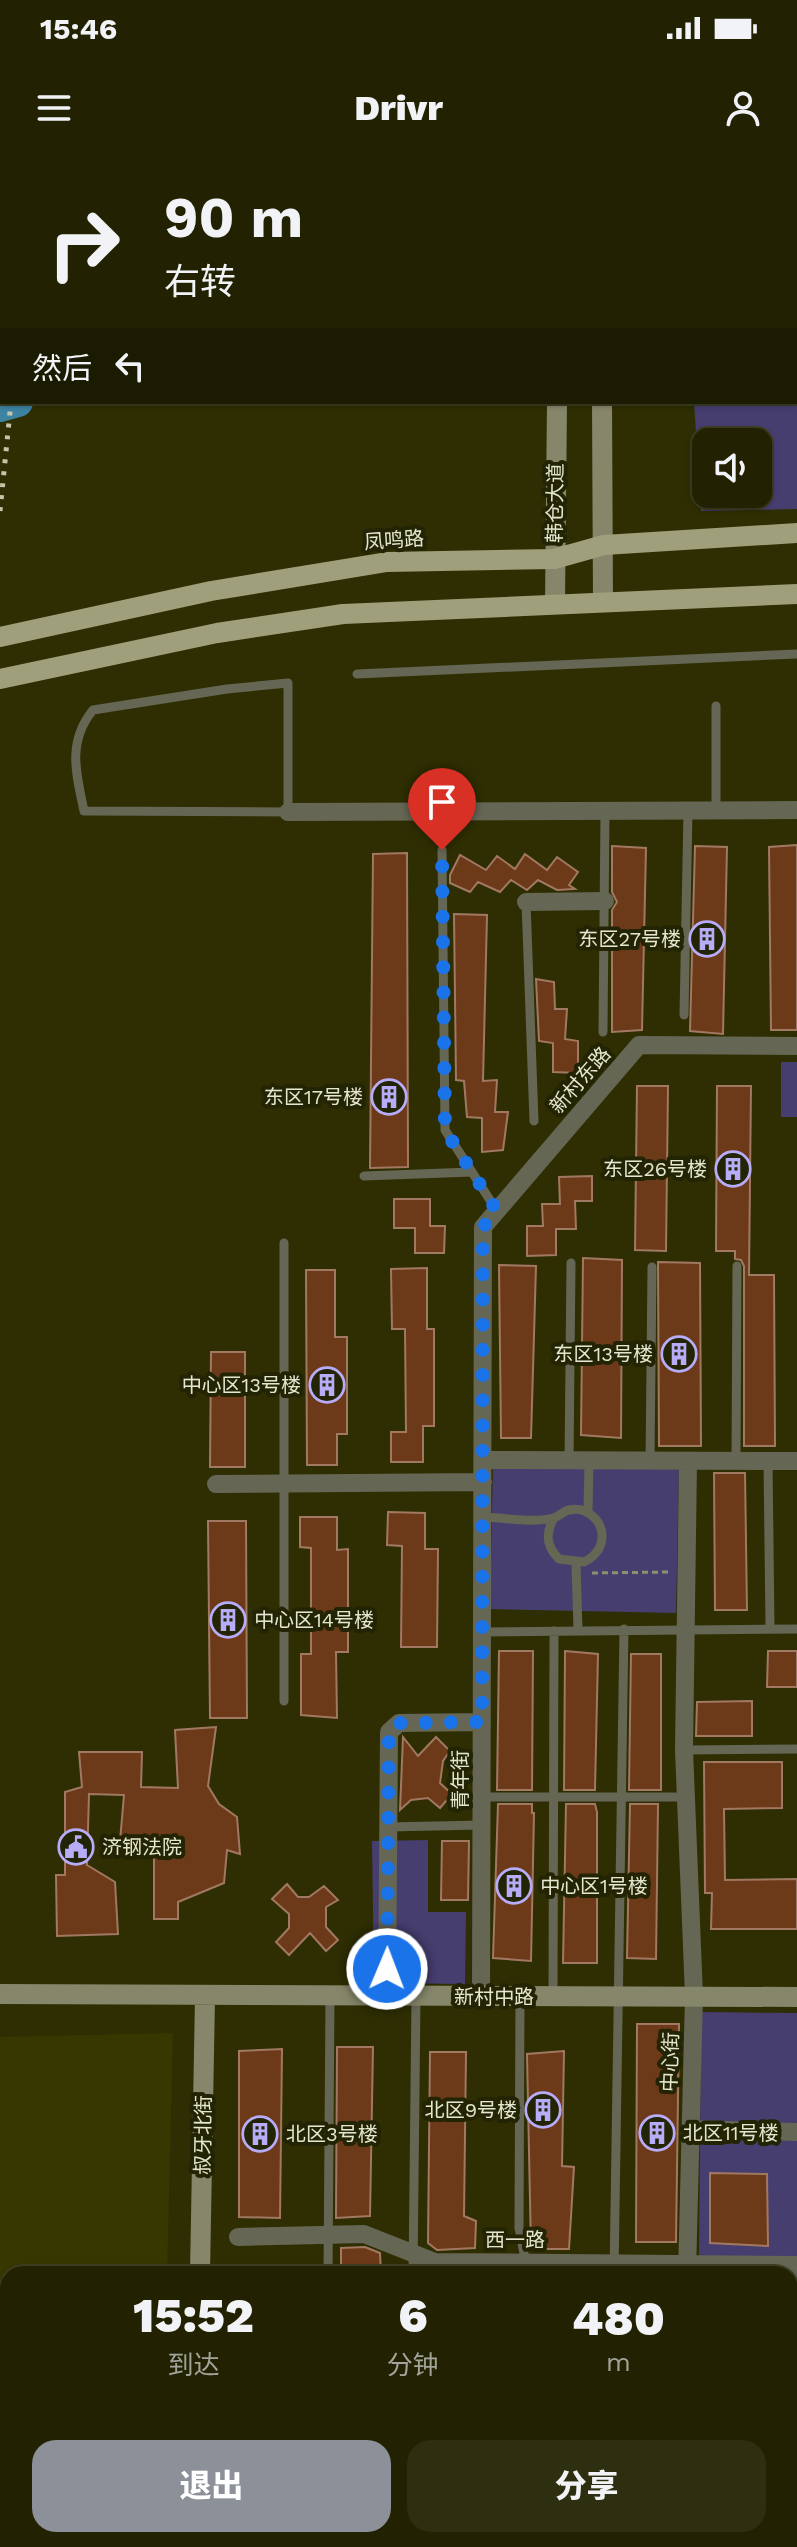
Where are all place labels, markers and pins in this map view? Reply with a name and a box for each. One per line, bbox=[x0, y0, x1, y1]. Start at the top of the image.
pin bbox=[408, 768, 476, 850]
building icon: 东区27号楼 bbox=[688, 920, 726, 958]
place label: 东区27号楼 bbox=[579, 927, 681, 951]
building icon: 东区17号楼 bbox=[370, 1078, 408, 1116]
place label: 东区17号楼 bbox=[264, 1085, 363, 1109]
building icon: 东区26号楼 bbox=[714, 1150, 752, 1188]
place label: 东区26号楼 bbox=[603, 1157, 707, 1181]
building icon: 东区13号楼 bbox=[660, 1335, 698, 1373]
place label: 东区13号楼 bbox=[554, 1342, 653, 1366]
building icon: 中心区13号楼 bbox=[308, 1366, 346, 1404]
place label: 中心区13号楼 bbox=[182, 1373, 301, 1397]
building icon: 中心区14号楼 bbox=[209, 1601, 247, 1639]
place label: 中心区14号楼 bbox=[254, 1608, 374, 1632]
public building icon: 济钢法院 bbox=[57, 1828, 95, 1866]
place label: 济钢法院 bbox=[102, 1835, 182, 1859]
building icon: 中心区1号楼 bbox=[495, 1867, 533, 1905]
place label: 中心区1号楼 bbox=[540, 1874, 648, 1898]
building icon: 北区9号楼 bbox=[524, 2091, 562, 2129]
place label: 北区9号楼 bbox=[425, 2098, 517, 2122]
building icon: 北区11号楼 bbox=[638, 2114, 676, 2152]
building icon: 北区3号楼 bbox=[241, 2115, 279, 2153]
place label: 北区11号楼 bbox=[683, 2121, 779, 2145]
place label: 北区3号楼 bbox=[286, 2122, 378, 2146]

